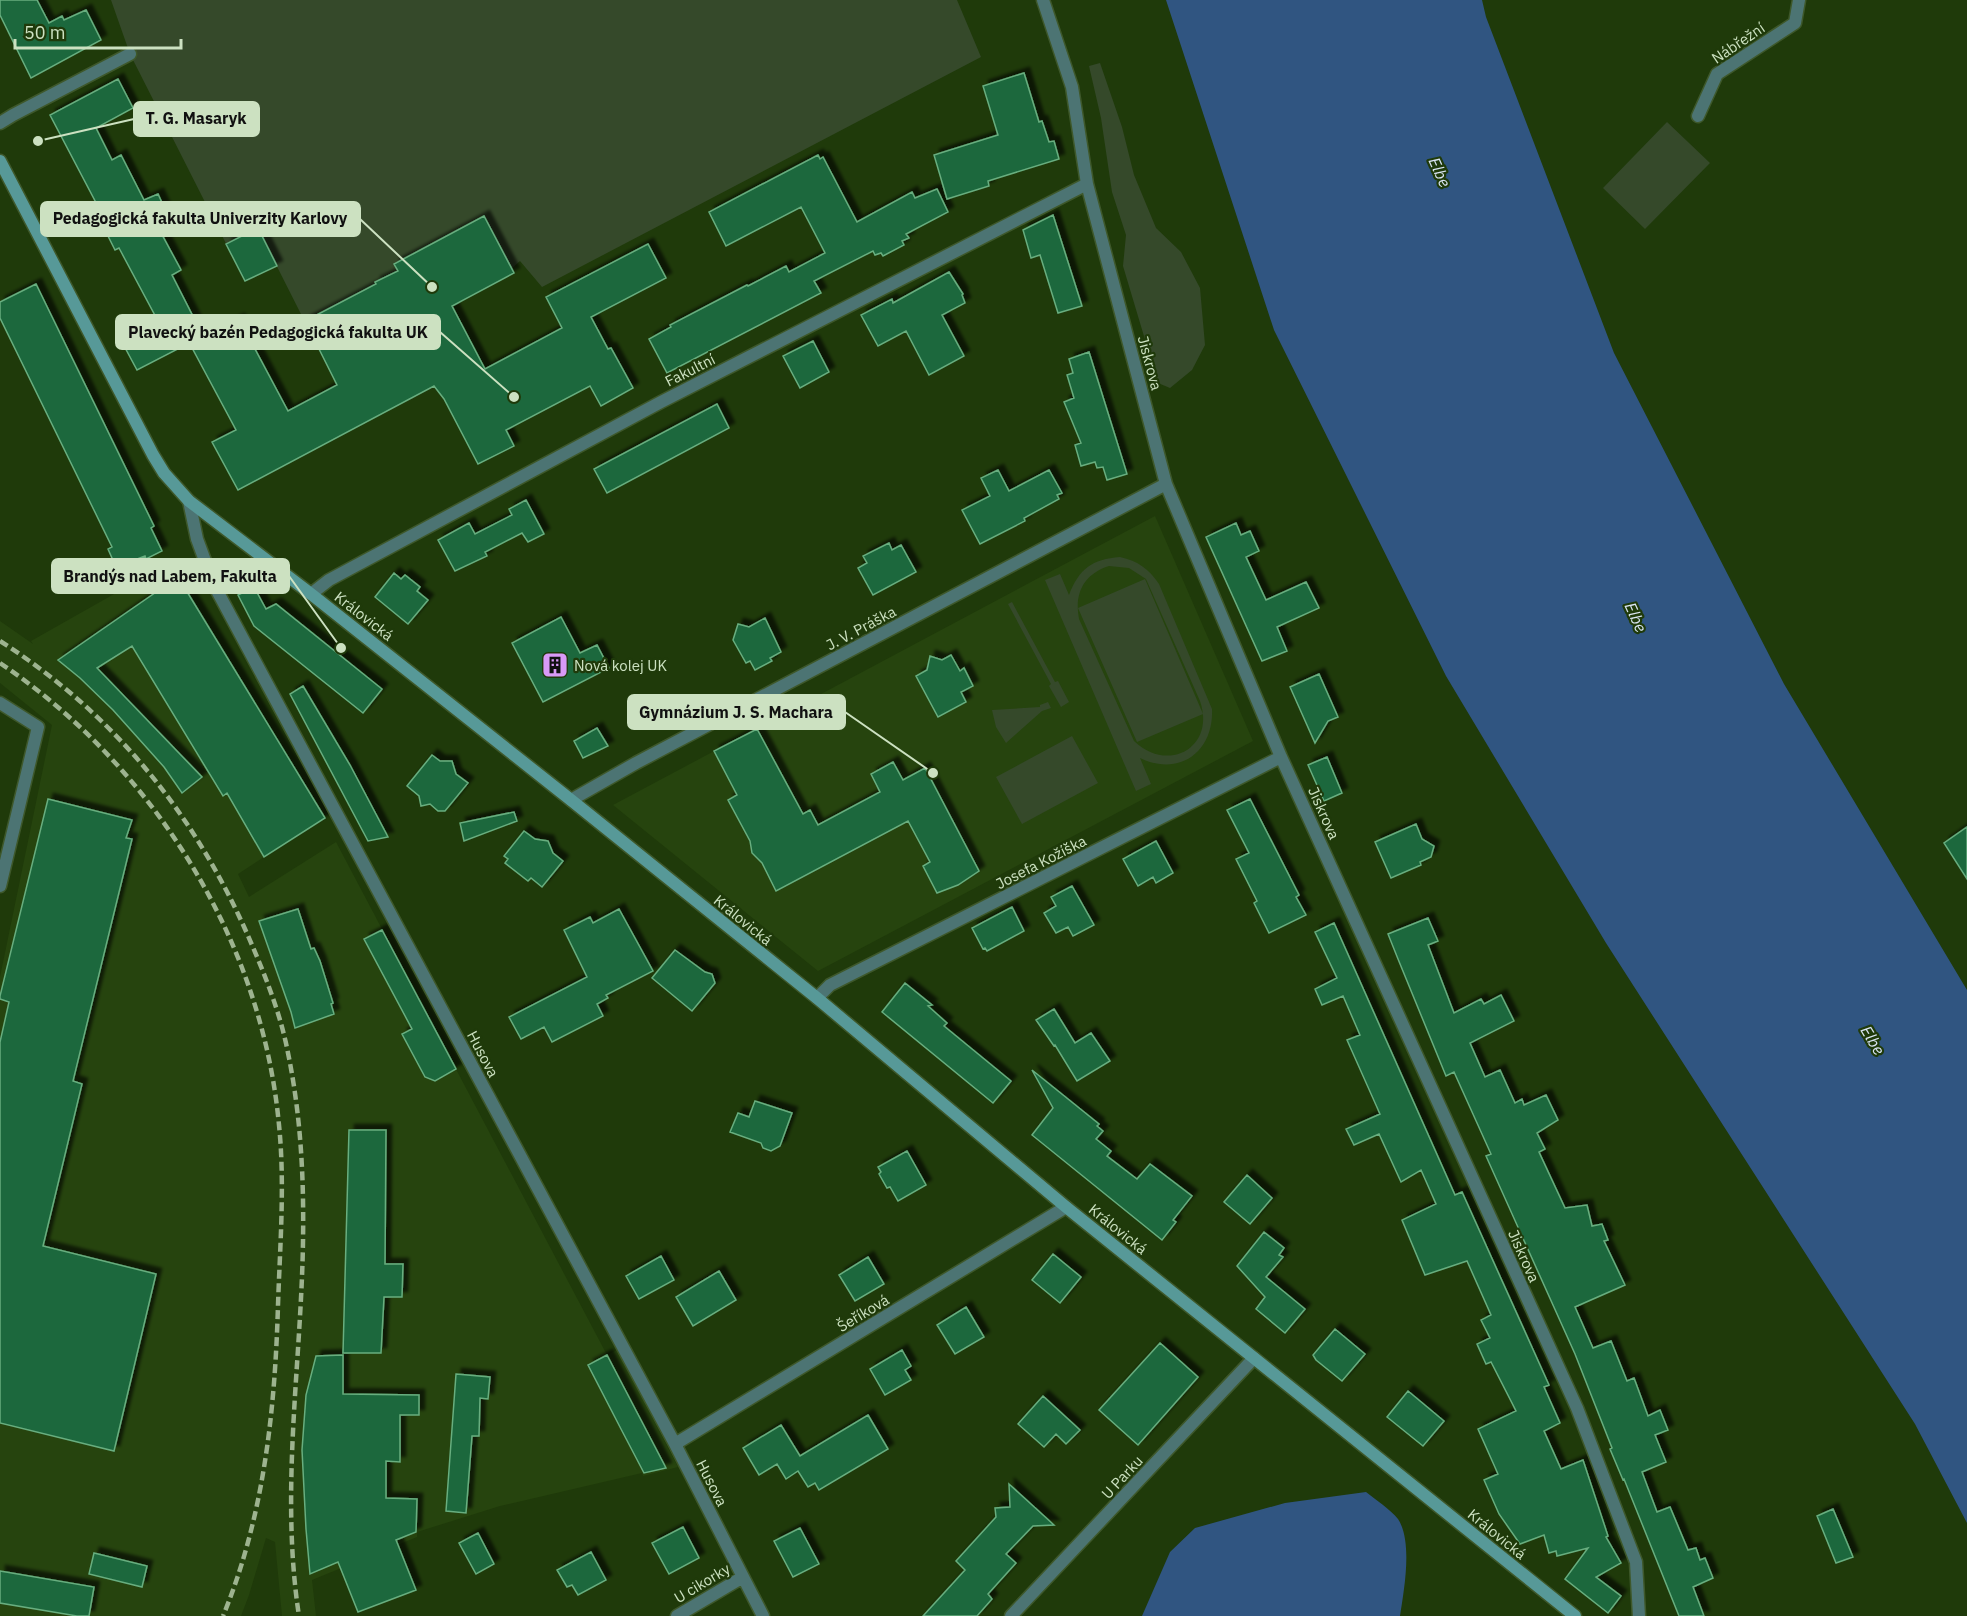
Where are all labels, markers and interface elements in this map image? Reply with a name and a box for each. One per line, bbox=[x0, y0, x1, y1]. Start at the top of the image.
scale bar bbox=[15, 12, 182, 50]
street label: Nábřežní bbox=[1708, 18, 1768, 68]
text: 50 m bbox=[24, 21, 66, 44]
callout: T. G. Masaryk bbox=[134, 102, 259, 136]
text: T. G. Masaryk bbox=[146, 108, 247, 128]
water label: Elbe bbox=[1425, 154, 1455, 190]
callout: Pedagogická fakulta Univerzity Karlovy bbox=[41, 202, 360, 236]
text: Pedagogická fakulta Univerzity Karlovy bbox=[53, 208, 348, 228]
callout: Plavecký bazén Pedagogická fakulta UK bbox=[116, 315, 440, 349]
text: Plavecký bazén Pedagogická fakulta UK bbox=[128, 322, 428, 342]
street label: Jiskrova bbox=[1134, 334, 1166, 392]
street label: Fakultní bbox=[662, 349, 718, 391]
callout: Brandýs nad Labem, Fakulta bbox=[52, 559, 289, 593]
text: Brandýs nad Labem, Fakulta bbox=[63, 566, 277, 586]
street label: Královická bbox=[331, 587, 397, 645]
water label: Elbe bbox=[1621, 599, 1651, 635]
street label: J. V. Práška bbox=[823, 602, 899, 654]
building icon: Nová kolej UK bbox=[540, 650, 570, 680]
place label: Nová kolej UK bbox=[574, 656, 668, 675]
callout: Gymnázium J. S. Machara bbox=[628, 695, 845, 729]
text: Gymnázium J. S. Machara bbox=[639, 702, 833, 722]
street label: Jiskrova bbox=[1304, 784, 1344, 842]
street label: Josefa Kožíška bbox=[992, 831, 1090, 893]
street label: Královická bbox=[710, 891, 776, 949]
water label: Elbe bbox=[1857, 1022, 1889, 1058]
street label: Husova bbox=[463, 1027, 503, 1081]
street label: Královická bbox=[1085, 1200, 1151, 1258]
street label: Jiskrova bbox=[1504, 1227, 1544, 1285]
street label: Šeříková bbox=[834, 1290, 892, 1336]
street label: U Parku bbox=[1097, 1451, 1147, 1503]
street label: Husova bbox=[692, 1456, 732, 1510]
street label: Královická bbox=[1464, 1505, 1530, 1563]
street label: U cikorky bbox=[671, 1559, 734, 1607]

